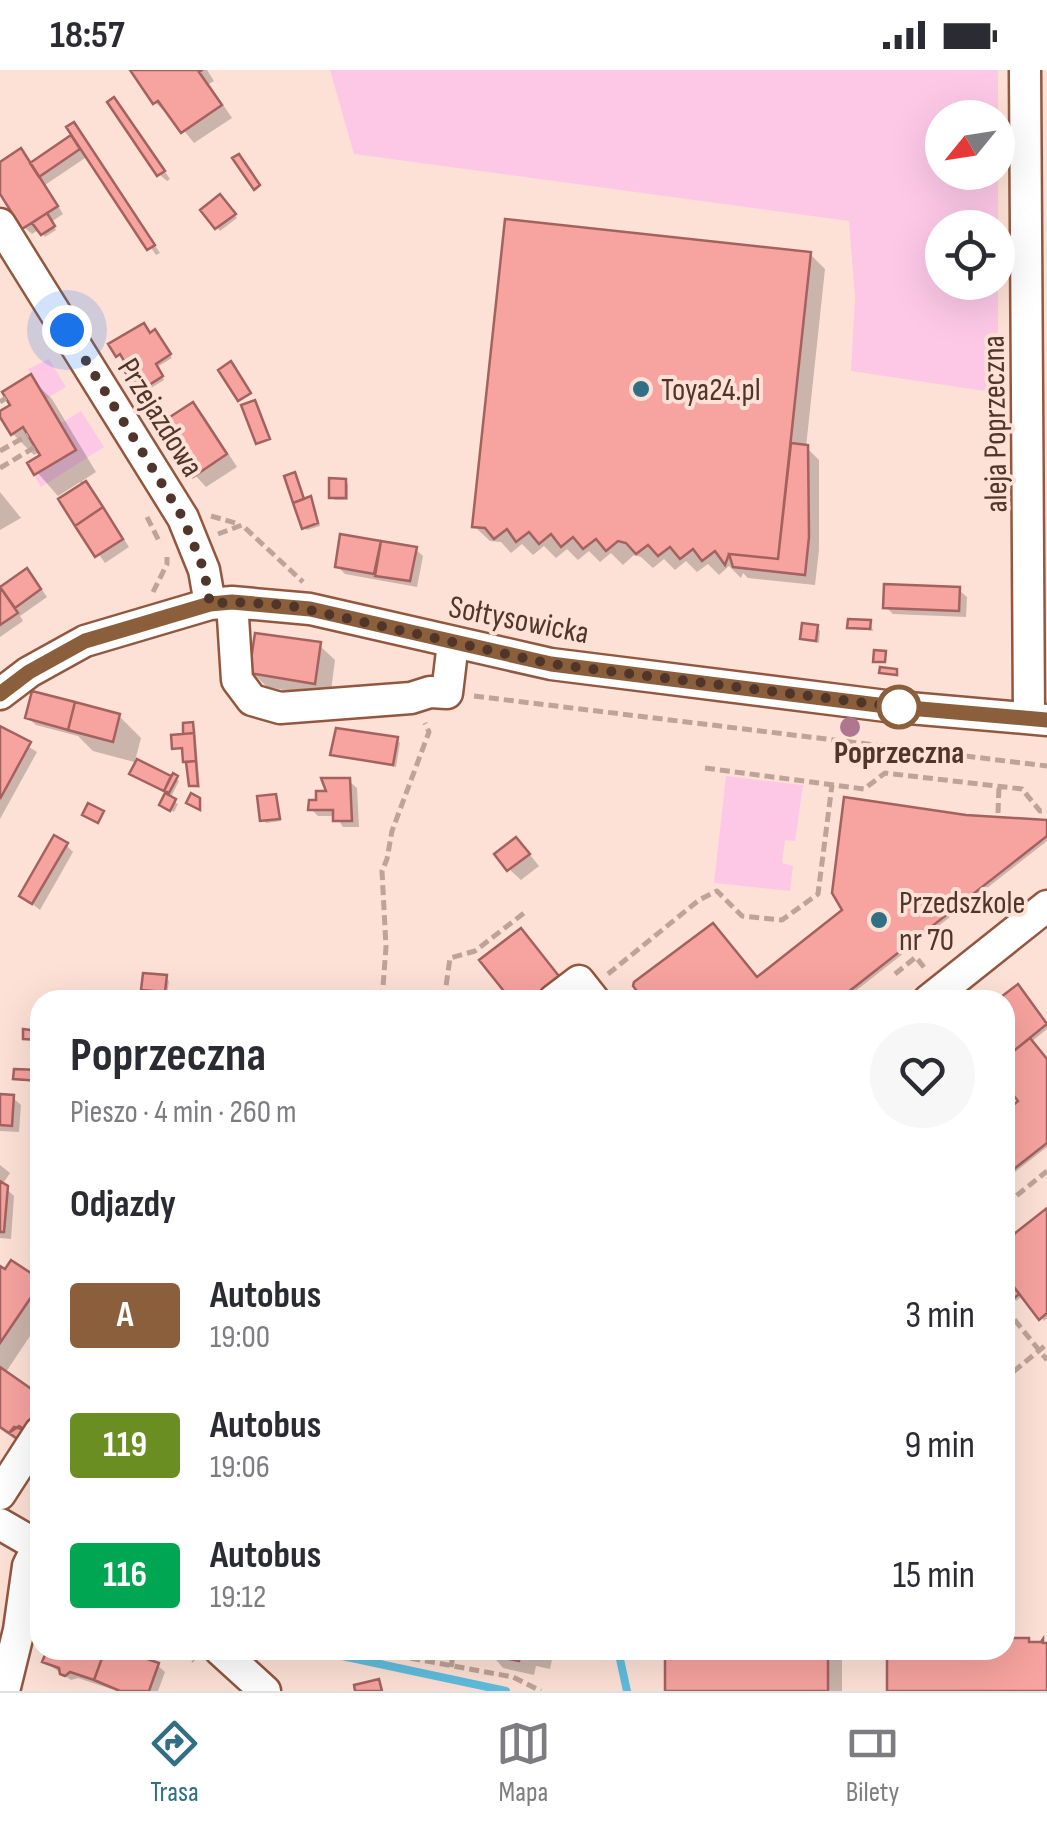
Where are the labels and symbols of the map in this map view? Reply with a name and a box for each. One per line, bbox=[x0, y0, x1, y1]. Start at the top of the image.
north arrow bbox=[925, 100, 1015, 190]
your location bbox=[42, 305, 92, 355]
street label: aleja Poprzeczna bbox=[974, 335, 1017, 513]
street label: Przejazdowa bbox=[108, 351, 211, 484]
place label: Toya24.pl bbox=[661, 371, 761, 410]
marker: Toya24.pl bbox=[630, 378, 652, 400]
street label: Sołtysowicka bbox=[445, 588, 592, 653]
marker: Poprzeczna bbox=[878, 686, 920, 728]
place label: Poprzeczna bbox=[834, 734, 964, 773]
place label: Przedszkole nr 70 bbox=[899, 884, 1025, 960]
marker: Przedszkole nr 70 bbox=[868, 909, 890, 931]

